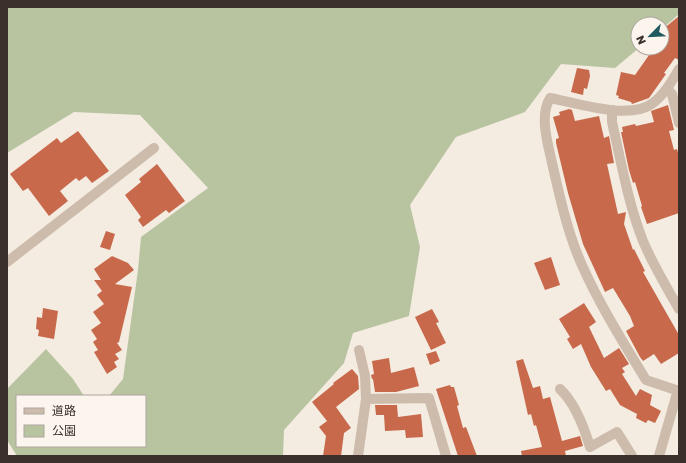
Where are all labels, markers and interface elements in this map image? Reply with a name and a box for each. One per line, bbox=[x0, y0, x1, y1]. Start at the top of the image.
north arrow bbox=[630, 16, 670, 56]
text: N bbox=[633, 34, 648, 47]
legend bbox=[16, 395, 146, 447]
text: 道路 bbox=[52, 403, 76, 418]
text: 公園 bbox=[52, 423, 76, 438]

